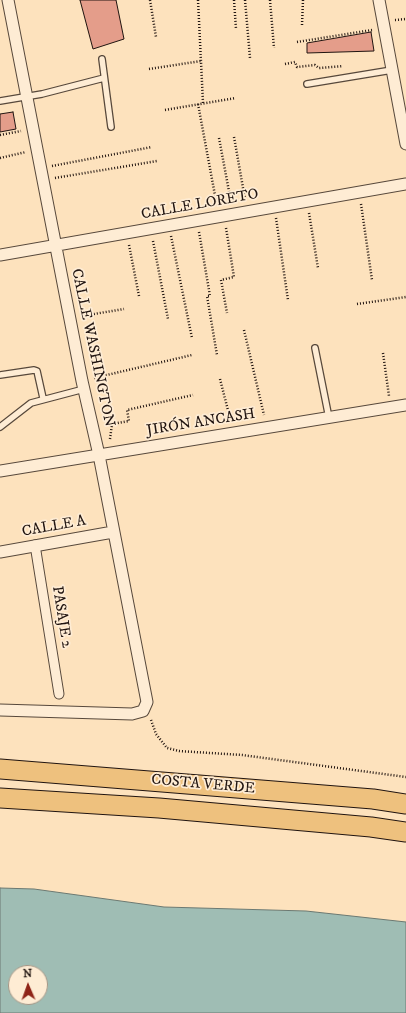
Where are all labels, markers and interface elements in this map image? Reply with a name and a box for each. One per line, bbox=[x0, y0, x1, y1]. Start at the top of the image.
street label: CALLE LORETO bbox=[140, 186, 260, 224]
street label: CALLE WASHINGTON bbox=[66, 267, 118, 429]
street label: JIRÓN ANCASH bbox=[145, 406, 257, 440]
street label: CALLE A bbox=[21, 513, 87, 541]
street label: PASAJE 2 bbox=[47, 585, 75, 649]
street label: COSTA VERDE bbox=[150, 772, 256, 798]
north arrow bbox=[8, 965, 48, 1005]
text: N bbox=[23, 967, 32, 981]

